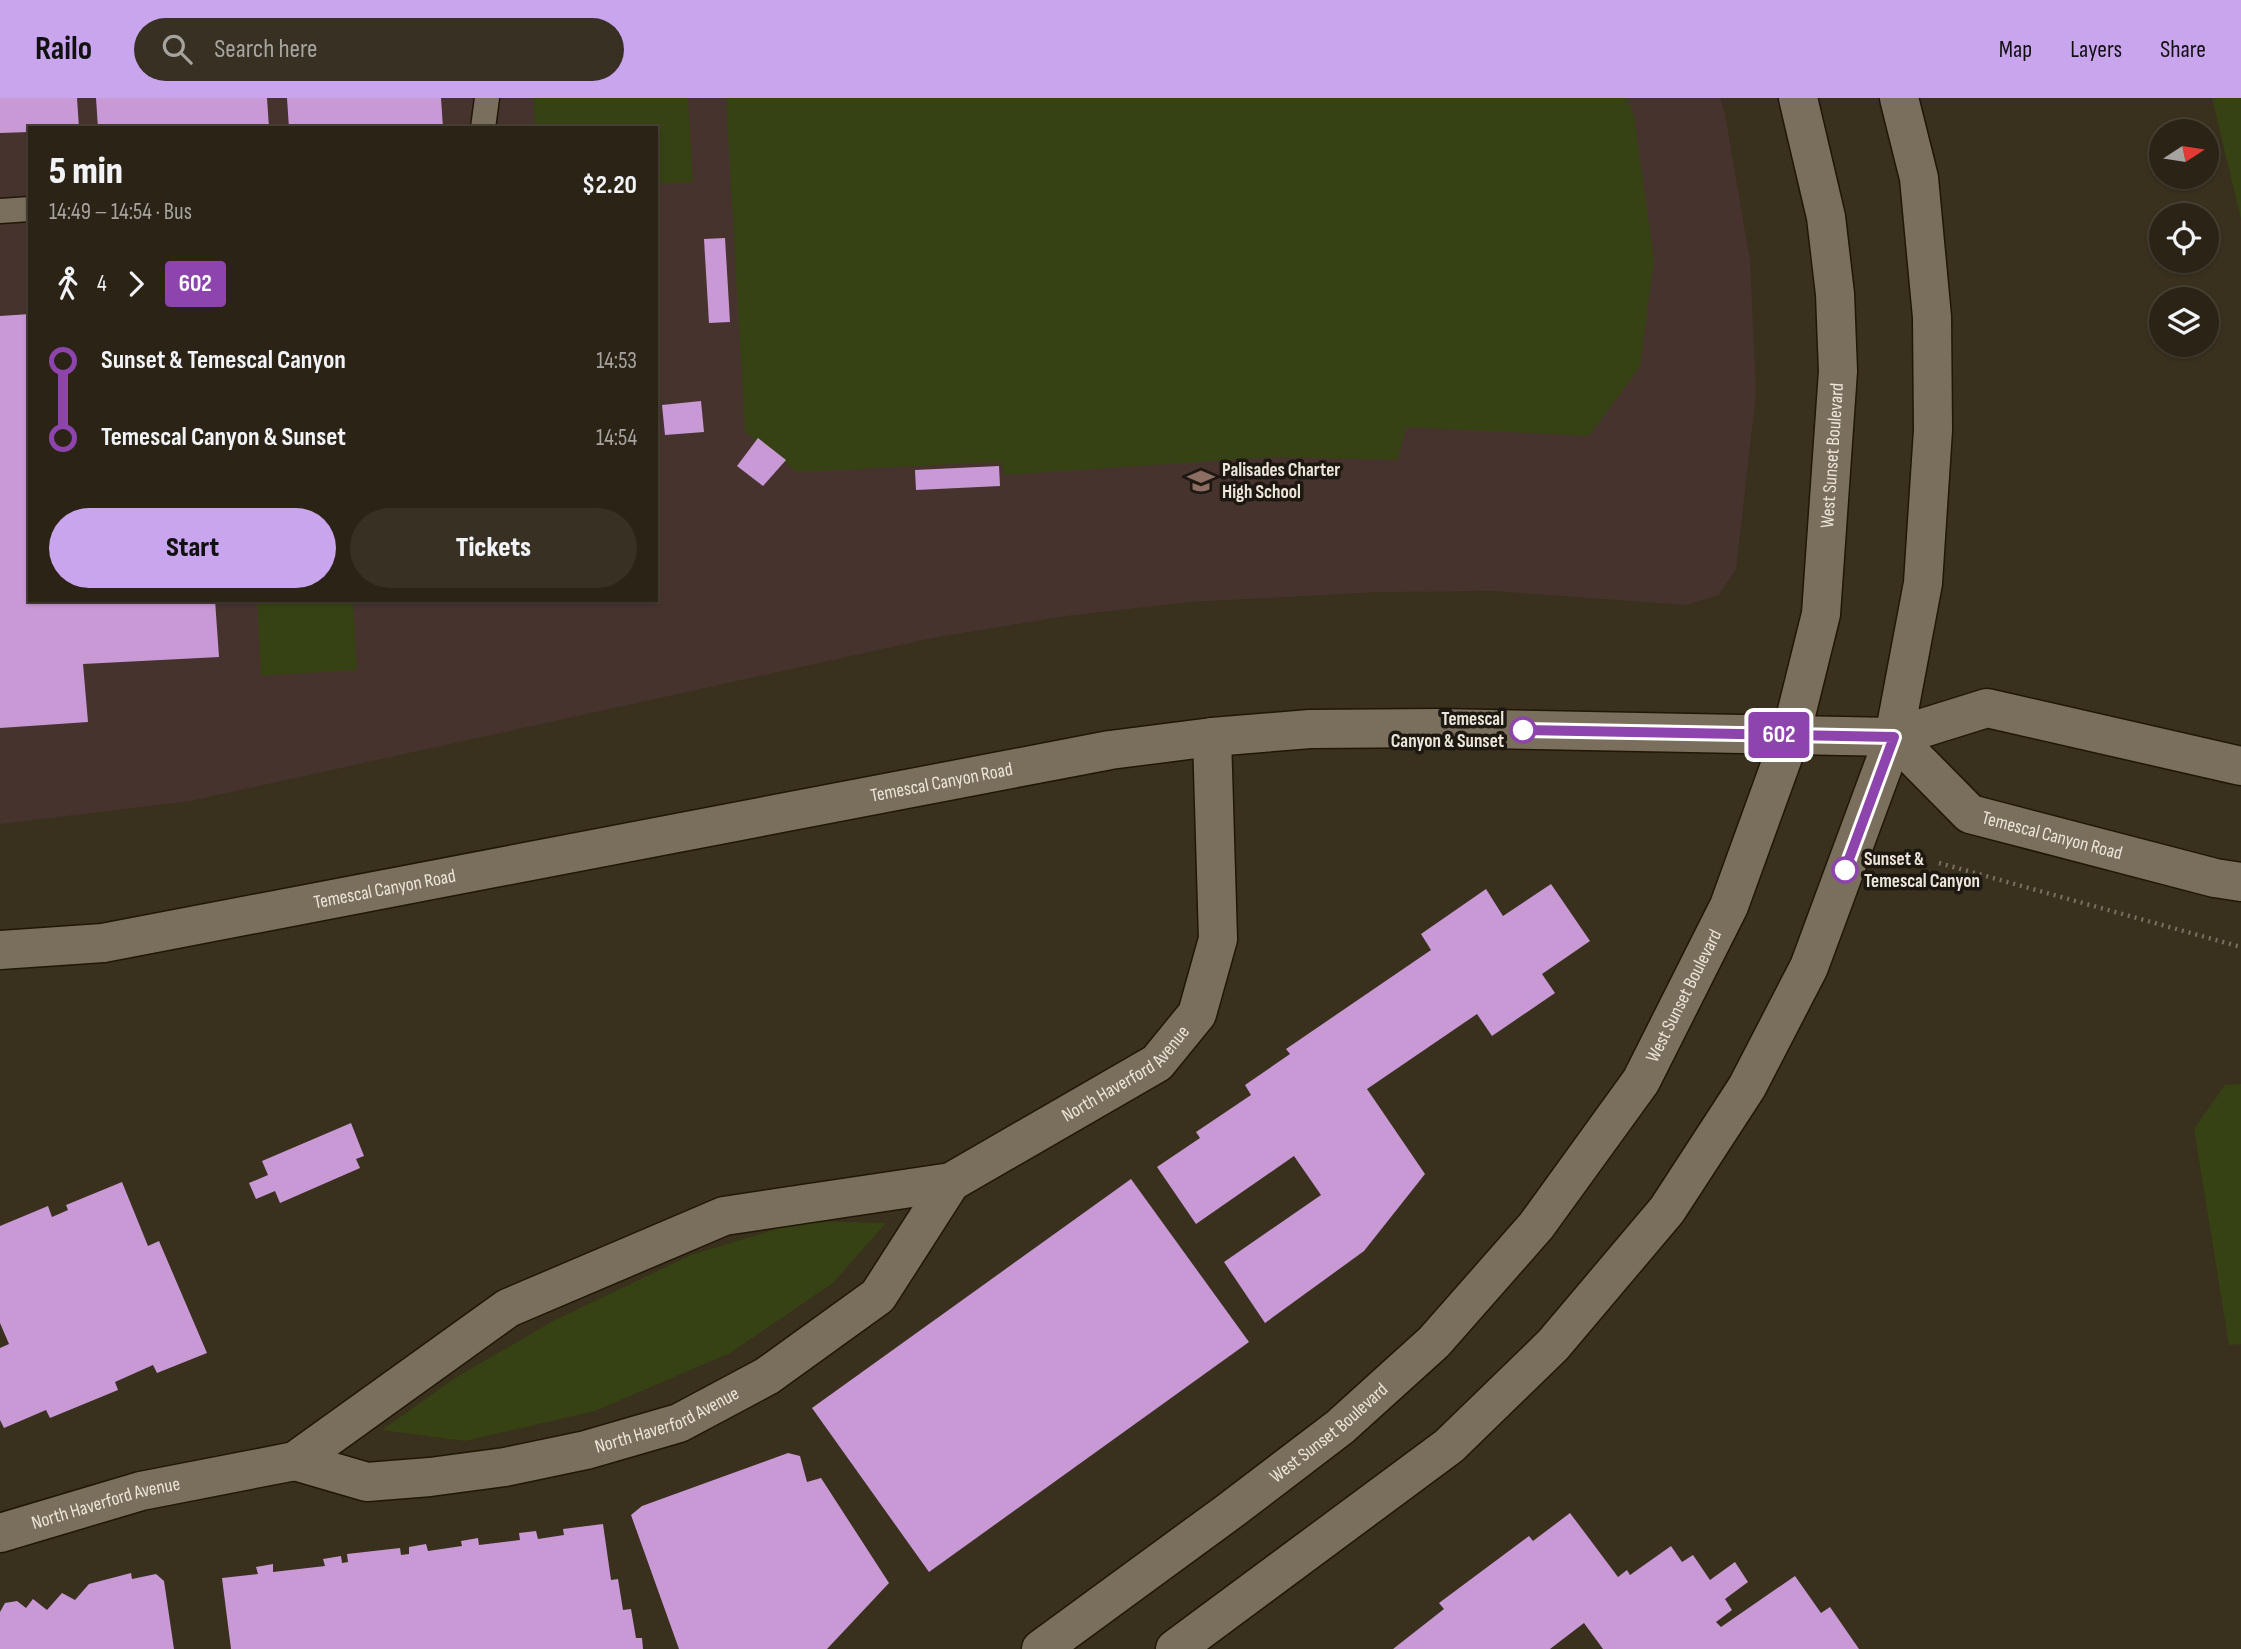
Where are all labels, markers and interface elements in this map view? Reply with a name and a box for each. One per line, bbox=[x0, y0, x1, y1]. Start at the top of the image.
search box bbox=[134, 18, 624, 81]
text: Railo bbox=[35, 29, 92, 69]
icon: search bbox=[158, 30, 196, 68]
text: Search here bbox=[214, 34, 318, 65]
text: Map bbox=[1999, 35, 2032, 64]
text: Layers bbox=[2070, 35, 2122, 64]
text: Share bbox=[2160, 35, 2206, 64]
north arrow bbox=[2149, 119, 2219, 189]
map controls bbox=[2149, 119, 2219, 357]
text: 5 min bbox=[49, 149, 123, 194]
text: $2.20 bbox=[582, 170, 637, 201]
text: 14:49 – 14:54 · Bus bbox=[49, 198, 192, 226]
button: locate bbox=[2149, 203, 2219, 273]
icon: walk bbox=[49, 265, 87, 303]
icon: forward bbox=[117, 265, 155, 303]
text: 602 bbox=[179, 269, 212, 298]
text: 4 bbox=[97, 270, 107, 298]
button: layers bbox=[2149, 287, 2219, 357]
text: Sunset & Temescal Canyon bbox=[101, 345, 346, 376]
text: 14:53 bbox=[596, 347, 637, 375]
street label: West Sunset Boulevard bbox=[1816, 382, 1849, 529]
text: Temescal Canyon & Sunset bbox=[101, 422, 346, 453]
text: 14:54 bbox=[596, 424, 637, 452]
place label: Palisades Charter High School bbox=[1222, 459, 1340, 504]
school or university icon: Palisades Charter High School bbox=[1186, 466, 1216, 496]
button: Start bbox=[49, 508, 336, 588]
button: Tickets bbox=[350, 508, 637, 588]
place label: Temescal Canyon & Sunset bbox=[1391, 708, 1504, 753]
line badge: 602 bbox=[1739, 712, 1819, 758]
marker: Temescal Canyon & Sunset bbox=[1510, 717, 1536, 743]
text: 602 bbox=[1762, 720, 1796, 749]
street label: Temescal Canyon Road bbox=[868, 757, 1015, 807]
street label: Temescal Canyon Road bbox=[1979, 806, 2125, 865]
place label: Sunset & Temescal Canyon bbox=[1864, 848, 1980, 893]
marker: Sunset & Temescal Canyon bbox=[1832, 857, 1858, 883]
street label: Temescal Canyon Road bbox=[312, 864, 458, 914]
street label: West Sunset Boulevard bbox=[1641, 926, 1727, 1066]
street label: North Haverford Avenue bbox=[1058, 1021, 1194, 1127]
street label: West Sunset Boulevard bbox=[1265, 1378, 1393, 1488]
street label: North Haverford Avenue bbox=[592, 1382, 743, 1458]
street label: North Haverford Avenue bbox=[29, 1472, 182, 1534]

